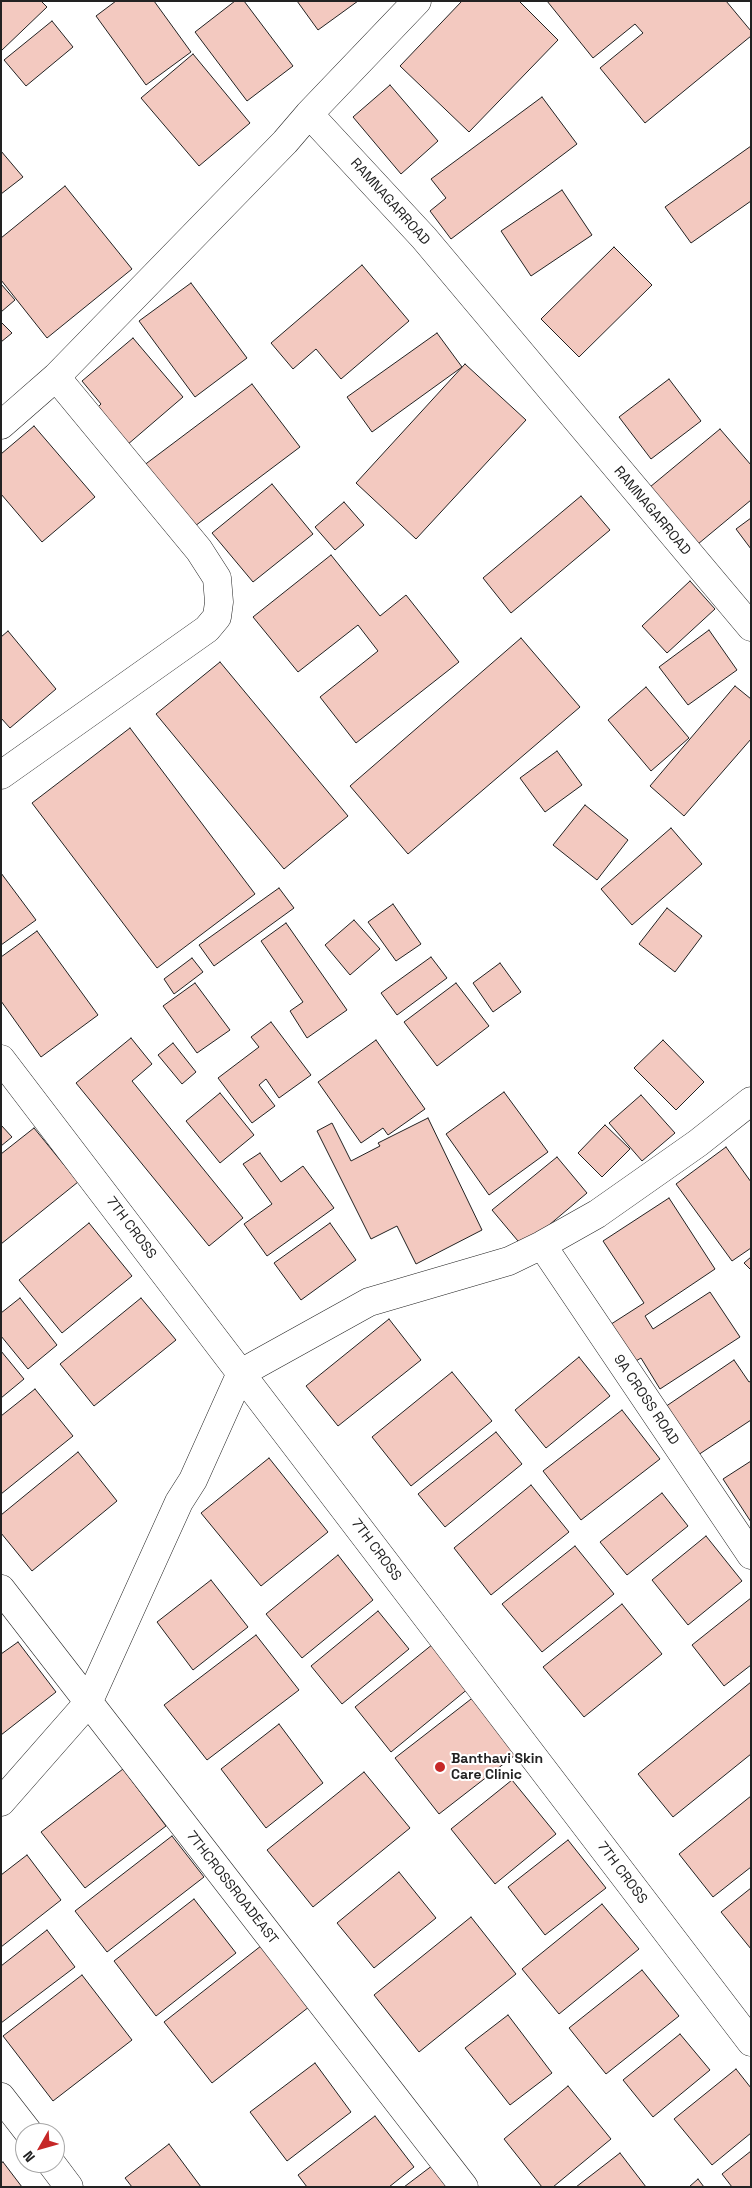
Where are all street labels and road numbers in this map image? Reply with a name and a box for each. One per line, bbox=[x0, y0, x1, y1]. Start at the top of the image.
street label: RAMNAGARROAD bbox=[347, 155, 433, 249]
street label: RAMNAGARROAD bbox=[610, 463, 694, 559]
street label: 7TH CROSS bbox=[102, 1194, 160, 1262]
street label: 9A CROSS ROAD bbox=[610, 1352, 682, 1448]
street label: 7TH CROSS bbox=[347, 1516, 405, 1584]
street label: 7THCROSSROADEAST bbox=[183, 1828, 281, 1948]
street label: 7TH CROSS bbox=[593, 1839, 651, 1907]

